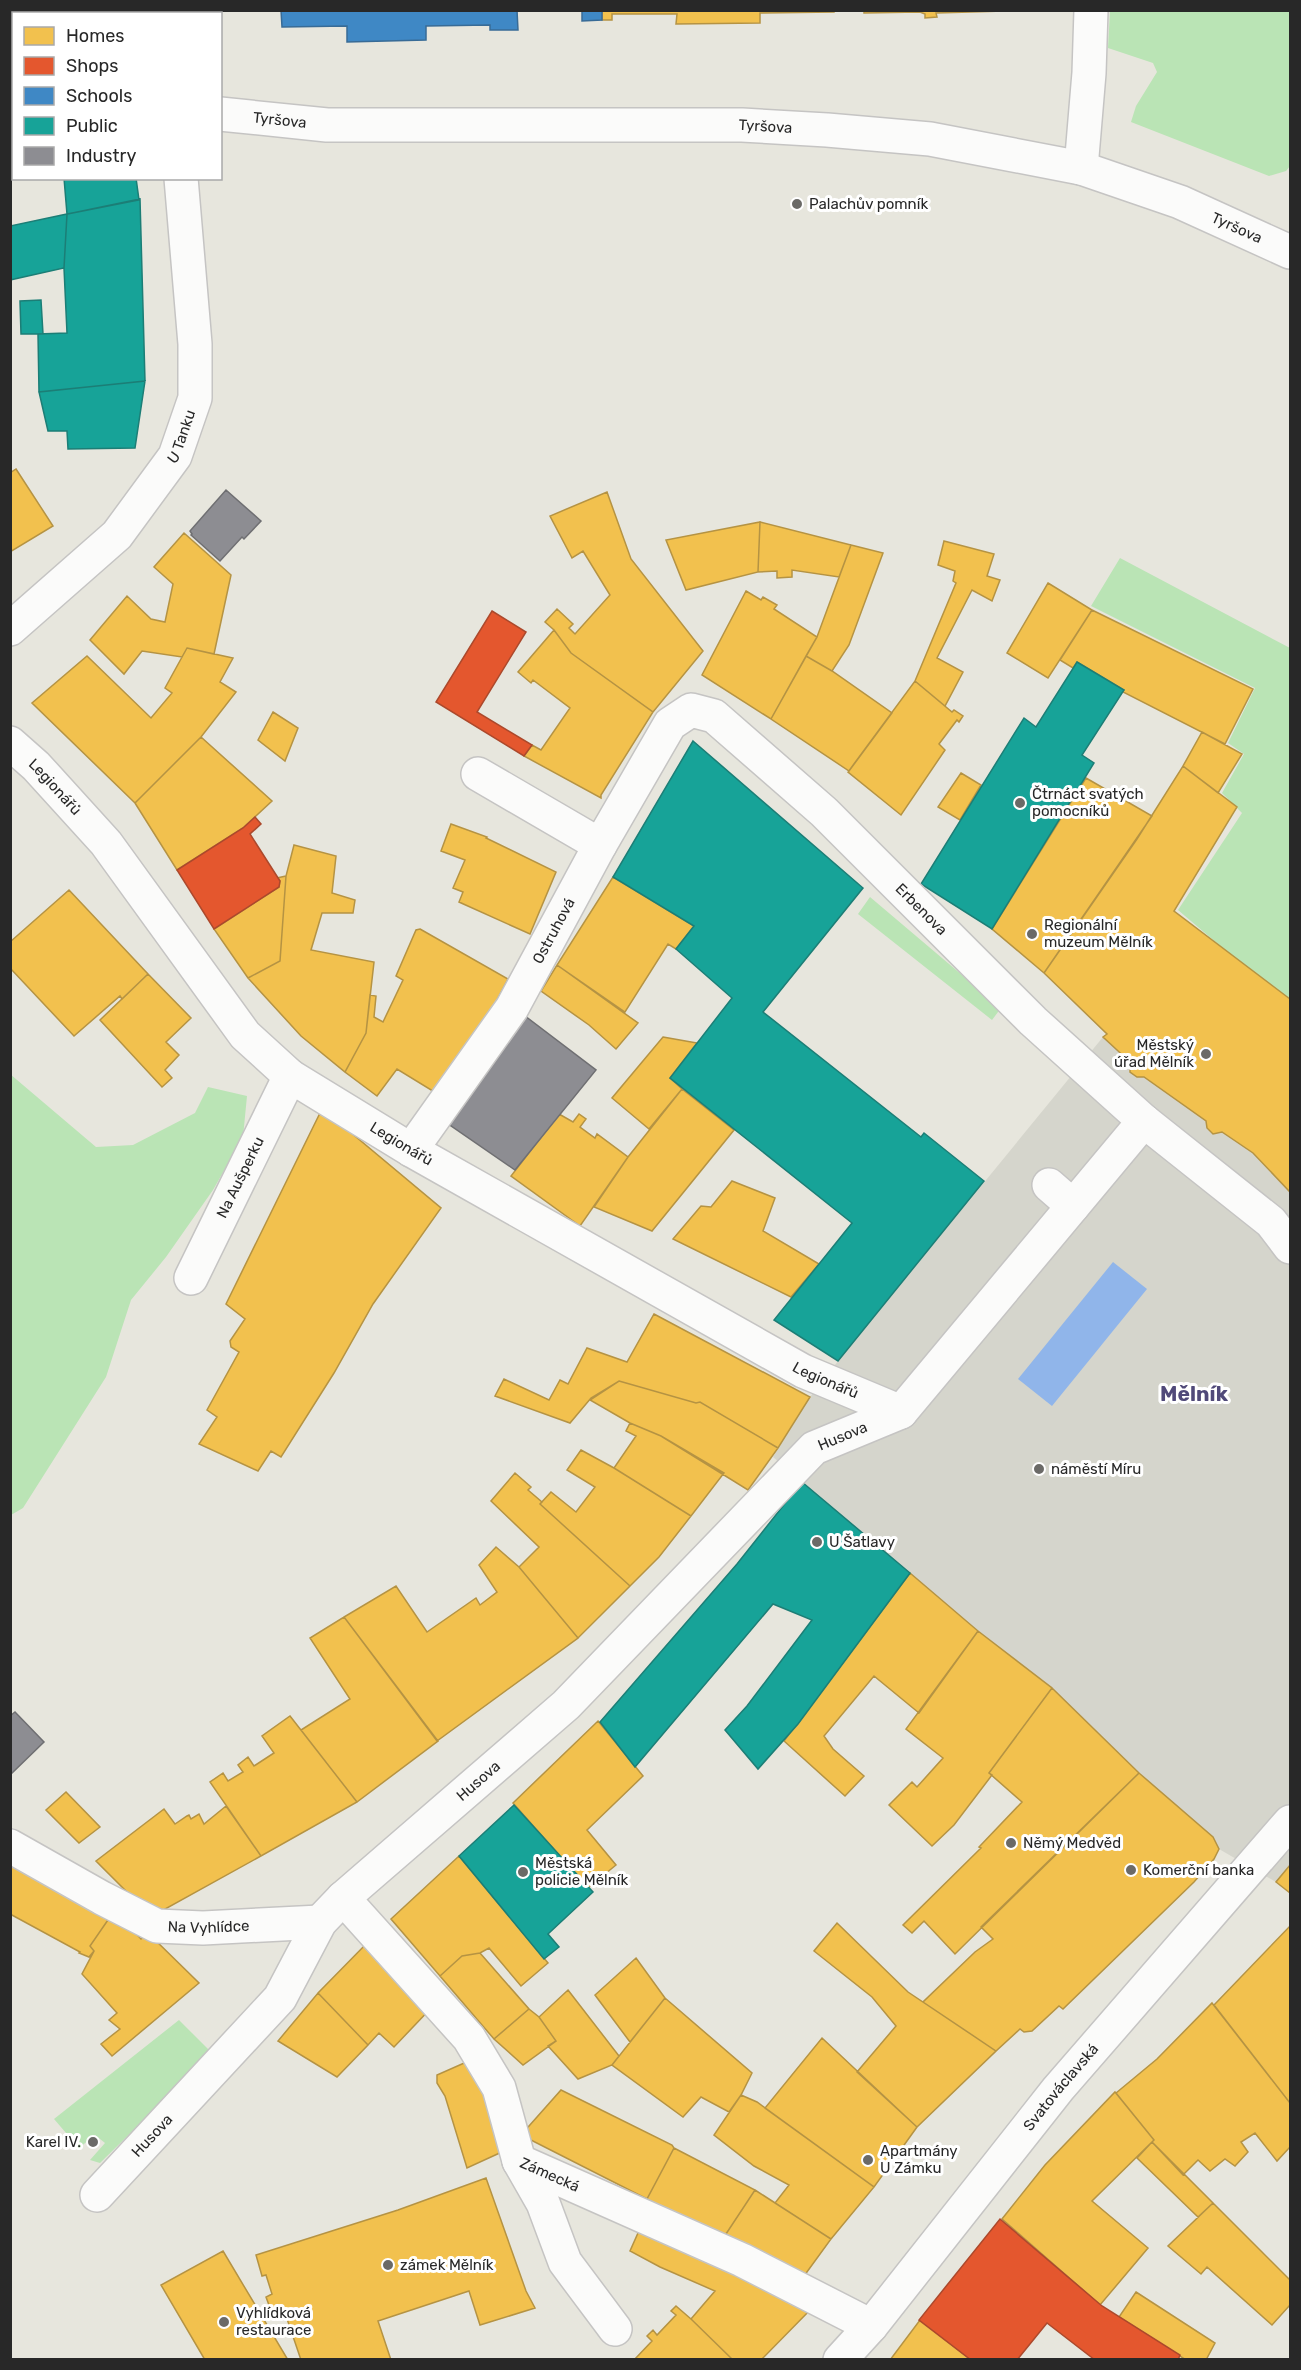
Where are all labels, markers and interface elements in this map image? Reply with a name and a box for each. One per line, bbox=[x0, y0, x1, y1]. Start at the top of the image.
legend bbox=[12, 12, 222, 180]
text: Homes bbox=[66, 25, 124, 47]
text: Shops bbox=[66, 55, 118, 77]
text: Schools bbox=[66, 85, 132, 107]
street label: Tyršova bbox=[252, 108, 307, 132]
text: Public bbox=[66, 115, 118, 137]
street label: Tyršova bbox=[738, 116, 793, 137]
text: Industry bbox=[66, 145, 136, 167]
place label: Palachův pomník bbox=[809, 195, 928, 213]
marker: Palachův pomník bbox=[790, 197, 804, 211]
street label: Tyršova bbox=[1209, 209, 1265, 247]
street label: U Tanku bbox=[164, 407, 199, 467]
street label: Legionářů bbox=[25, 755, 85, 819]
place label: Čtrnáct svatých pomocníků bbox=[1032, 785, 1144, 820]
marker: Čtrnáct svatých pomocníků bbox=[1013, 796, 1027, 810]
street label: Erbenova bbox=[892, 880, 951, 939]
street label: Ostruhová bbox=[529, 895, 579, 967]
place label: Regionální muzeum Mělník bbox=[1044, 916, 1153, 951]
marker: Regionální muzeum Mělník bbox=[1025, 927, 1039, 941]
place label: Městský úřad Mělník bbox=[1114, 1036, 1194, 1071]
marker: Městský úřad Mělník bbox=[1199, 1047, 1213, 1061]
street label: Legionářů bbox=[367, 1118, 436, 1169]
street label: Na Aušperku bbox=[213, 1134, 268, 1221]
street label: Legionářů bbox=[789, 1358, 861, 1402]
district label: Mělník bbox=[1160, 1381, 1229, 1406]
street label: Husova bbox=[815, 1418, 870, 1454]
place label: náměstí Míru bbox=[1051, 1460, 1141, 1478]
marker: náměstí Míru bbox=[1032, 1462, 1046, 1476]
place label: U Šatlavy bbox=[829, 1533, 895, 1551]
marker: U Šatlavy bbox=[810, 1535, 824, 1549]
street label: Husova bbox=[453, 1757, 504, 1805]
place label: Němý Medvěd bbox=[1023, 1834, 1121, 1852]
marker: Němý Medvěd bbox=[1004, 1836, 1018, 1850]
place label: Městská policie Mělník bbox=[535, 1854, 629, 1889]
place label: Komerční banka bbox=[1143, 1861, 1254, 1879]
marker: Komerční banka bbox=[1124, 1863, 1138, 1877]
marker: Městská policie Mělník bbox=[516, 1865, 530, 1879]
street label: Na Vyhlídce bbox=[167, 1917, 250, 1937]
street label: Svatováclavská bbox=[1019, 2040, 1102, 2134]
street label: Husova bbox=[128, 2110, 176, 2161]
place label: Karel IV. bbox=[26, 2133, 81, 2151]
marker: Karel IV. bbox=[86, 2135, 100, 2149]
place label: Apartmány U Zámku bbox=[880, 2142, 958, 2177]
marker: Apartmány U Zámku bbox=[861, 2153, 875, 2167]
street label: Zámecká bbox=[517, 2154, 582, 2196]
place label: zámek Mělník bbox=[400, 2256, 494, 2274]
marker: zámek Mělník bbox=[381, 2258, 395, 2272]
place label: Vyhlídková restaurace bbox=[236, 2304, 311, 2339]
marker: Vyhlídková restaurace bbox=[217, 2315, 231, 2329]

